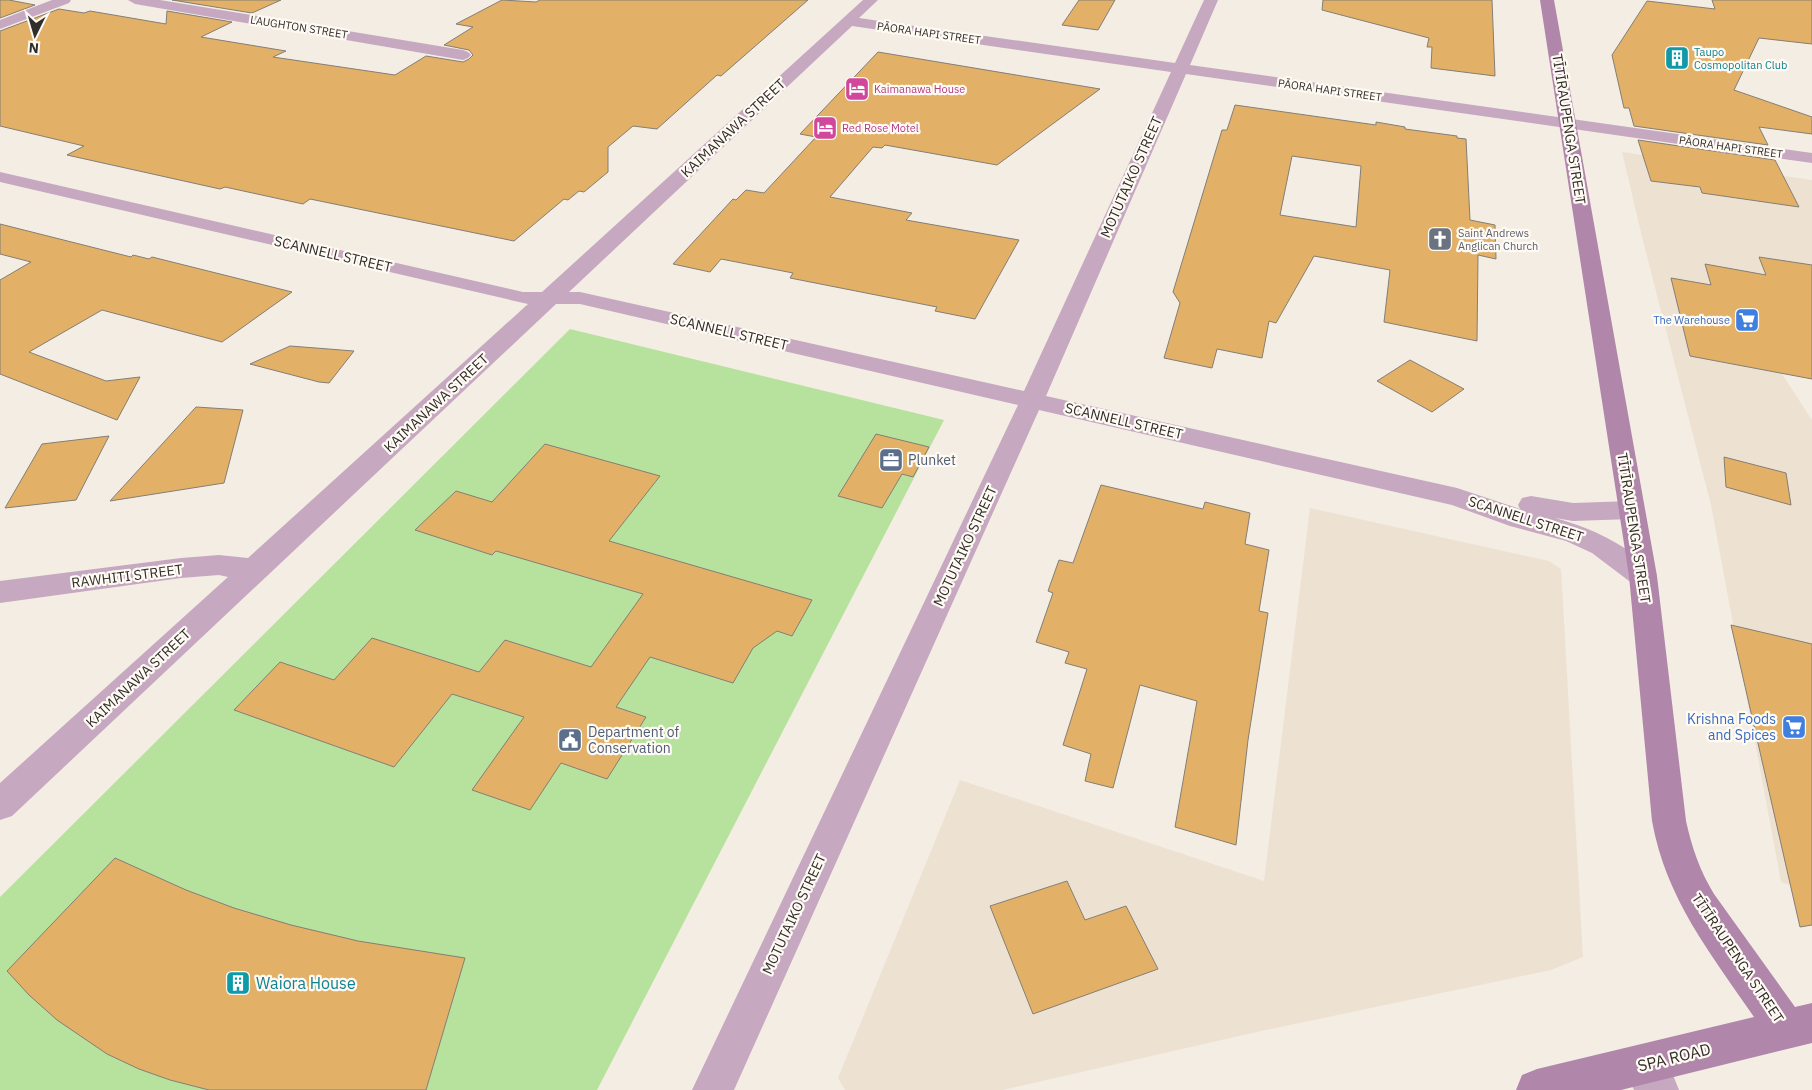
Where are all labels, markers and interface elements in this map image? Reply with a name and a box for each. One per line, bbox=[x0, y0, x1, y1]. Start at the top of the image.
north arrow bbox=[10, 10, 60, 60]
street label: LAUGHTON STREET bbox=[249, 12, 349, 42]
street label: PĀORA HAPI STREET bbox=[876, 19, 983, 47]
text: N bbox=[28, 39, 40, 57]
building icon: Taupo Cosmopolitan Club bbox=[1664, 45, 1690, 71]
place label: Taupo Cosmopolitan Club bbox=[1694, 45, 1787, 72]
street label: TĪTĪRAUPENGA STREET bbox=[1548, 53, 1590, 205]
street label: KAIMANAWA STREET bbox=[677, 75, 789, 181]
hotel icon: Kaimanawa House bbox=[844, 76, 870, 102]
street label: PĀORA HAPI STREET bbox=[1277, 76, 1384, 104]
place label: Kaimanawa House bbox=[874, 82, 965, 96]
street label: MOTUTAIKO STREET bbox=[1096, 113, 1166, 241]
hotel icon: Red Rose Motel bbox=[812, 115, 838, 141]
place label: Red Rose Motel bbox=[842, 121, 919, 135]
street label: PĀORA HAPI STREET bbox=[1678, 133, 1785, 161]
church icon: Saint Andrews Anglican Church bbox=[1427, 226, 1453, 252]
place label: Saint Andrews Anglican Church bbox=[1458, 226, 1538, 253]
street label: SCANNELL STREET bbox=[272, 232, 394, 276]
supermarket icon: The Warehouse bbox=[1734, 307, 1760, 333]
street label: SCANNELL STREET bbox=[668, 310, 790, 354]
place label: The Warehouse bbox=[1653, 313, 1730, 327]
street label: KAIMANAWA STREET bbox=[380, 350, 492, 456]
street label: SCANNELL STREET bbox=[1063, 399, 1185, 443]
office icon: Plunket bbox=[878, 447, 904, 473]
place label: Plunket bbox=[908, 451, 956, 469]
street label: TĪTĪRAUPENGA STREET bbox=[1613, 452, 1655, 604]
street label: MOTUTAIKO STREET bbox=[929, 483, 1001, 609]
street label: SCANNELL STREET bbox=[1466, 492, 1586, 546]
street label: RAWHITI STREET bbox=[70, 560, 184, 592]
street label: KAIMANAWA STREET bbox=[82, 625, 194, 731]
place label: Krishna Foods and Spices bbox=[1687, 710, 1776, 744]
supermarket icon: Krishna Foods and Spices bbox=[1781, 714, 1807, 740]
place label: Department of Conservation bbox=[588, 723, 680, 757]
public building icon: Department of Conservation bbox=[557, 727, 583, 753]
street label: MOTUTAIKO STREET bbox=[758, 851, 830, 977]
street label: TĪTĪRAUPENGA STREET bbox=[1688, 890, 1788, 1026]
building icon: Waiora House bbox=[225, 970, 251, 996]
place label: Waiora House bbox=[256, 973, 356, 993]
street label: SPA ROAD bbox=[1635, 1038, 1713, 1076]

